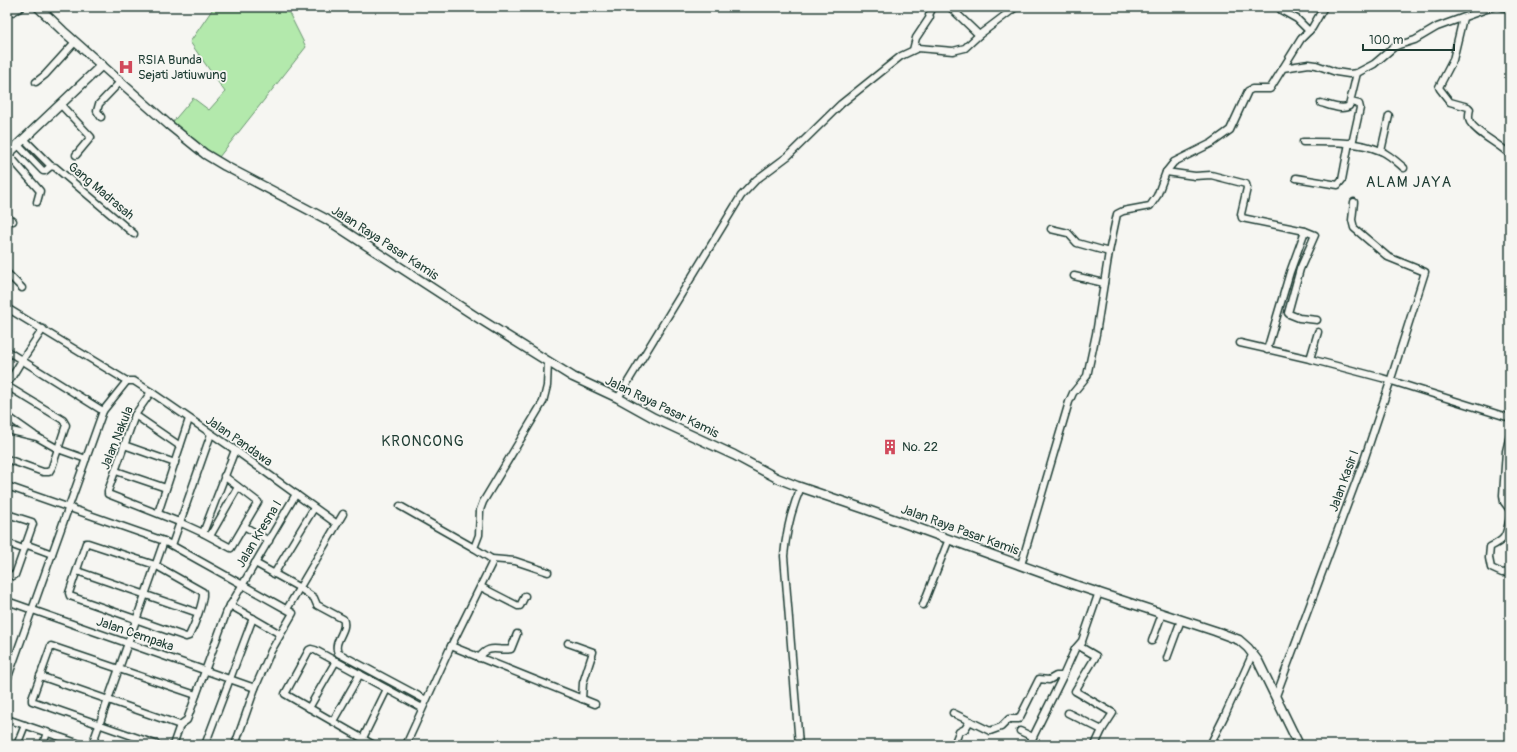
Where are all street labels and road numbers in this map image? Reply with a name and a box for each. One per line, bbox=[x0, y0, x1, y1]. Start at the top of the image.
street label: Gang Madrasah bbox=[65, 159, 137, 223]
street label: Jalan Raya Pasar Kamis bbox=[328, 202, 442, 284]
street label: Jalan Raya Pasar Kamis bbox=[602, 372, 722, 442]
street label: Jalan Nakula bbox=[97, 404, 137, 472]
street label: Jalan Pandawa bbox=[202, 412, 276, 470]
street label: Jalan Kasir I bbox=[1325, 448, 1363, 514]
street label: Jalan Kresna I bbox=[233, 498, 285, 570]
street label: Jalan Raya Pasar Kamis bbox=[899, 501, 1022, 559]
street label: Jalan Cempaka bbox=[94, 613, 176, 655]

